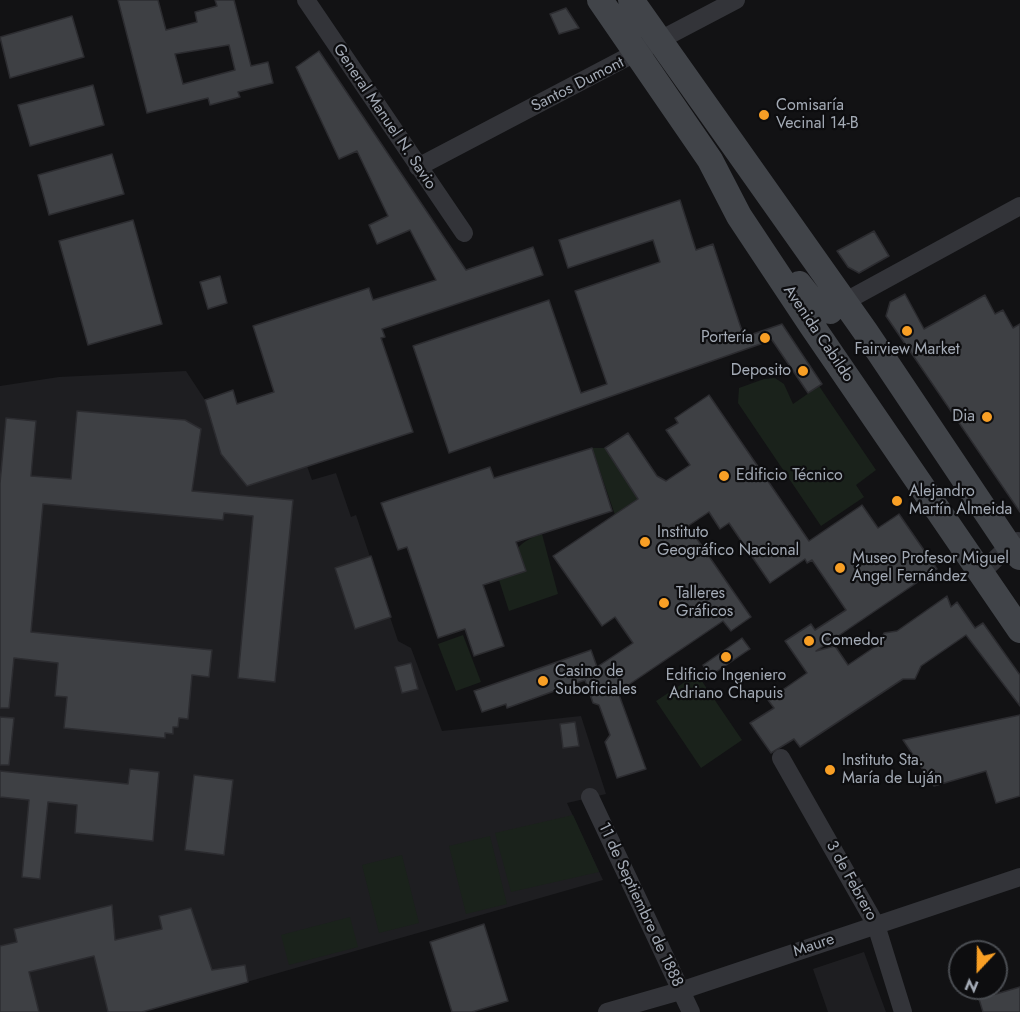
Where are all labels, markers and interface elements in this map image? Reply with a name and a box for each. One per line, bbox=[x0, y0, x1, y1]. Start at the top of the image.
street label: General Manuel N. Savio bbox=[328, 41, 440, 193]
street label: Santos Dumont bbox=[528, 53, 628, 117]
place label: Comisaría Vecinal 14-B bbox=[776, 96, 859, 134]
marker: Comisaría Vecinal 14-B bbox=[757, 108, 771, 122]
street label: Avenida Cabildo bbox=[779, 282, 857, 386]
marker: Fairview Market bbox=[900, 324, 914, 338]
place label: Portería bbox=[701, 328, 753, 348]
marker: Portería bbox=[758, 331, 772, 345]
place label: Fairview Market bbox=[854, 340, 960, 360]
place label: Deposito bbox=[731, 361, 791, 381]
marker: Deposito bbox=[796, 364, 810, 378]
place label: Dia bbox=[952, 407, 975, 427]
marker: Dia bbox=[980, 410, 994, 424]
place label: Edificio Técnico bbox=[736, 466, 843, 486]
marker: Edificio Técnico bbox=[717, 469, 731, 483]
place label: Alejandro Martín Almeida bbox=[909, 482, 1012, 520]
marker: Alejandro Martín Almeida bbox=[890, 494, 904, 508]
place label: Instituto Geográfico Nacional bbox=[657, 523, 799, 561]
marker: Instituto Geográfico Nacional bbox=[638, 535, 652, 549]
place label: Museo Profesor Miguel Ángel Fernández bbox=[852, 549, 1009, 587]
marker: Museo Profesor Miguel Ángel Fernández bbox=[833, 561, 847, 575]
place label: Talleres Gráficos bbox=[676, 584, 733, 622]
marker: Talleres Gráficos bbox=[657, 596, 671, 610]
place label: Comedor bbox=[821, 631, 885, 651]
marker: Comedor bbox=[802, 634, 816, 648]
marker: Edificio Ingeniero Adriano Chapuis bbox=[719, 650, 733, 664]
place label: Casino de Suboficiales bbox=[555, 662, 637, 700]
place label: Edificio Ingeniero Adriano Chapuis bbox=[666, 666, 786, 704]
marker: Casino de Suboficiales bbox=[536, 674, 550, 688]
place label: Instituto Sta. María de Luján bbox=[842, 751, 942, 789]
marker: Instituto Sta. María de Luján bbox=[823, 763, 837, 777]
street label: 11 de Septiembre de 1888 bbox=[593, 820, 687, 990]
street label: 3 de Febrero bbox=[821, 838, 881, 924]
street label: Maure bbox=[791, 930, 837, 962]
north arrow bbox=[948, 940, 1008, 1000]
text: N bbox=[962, 972, 982, 998]

